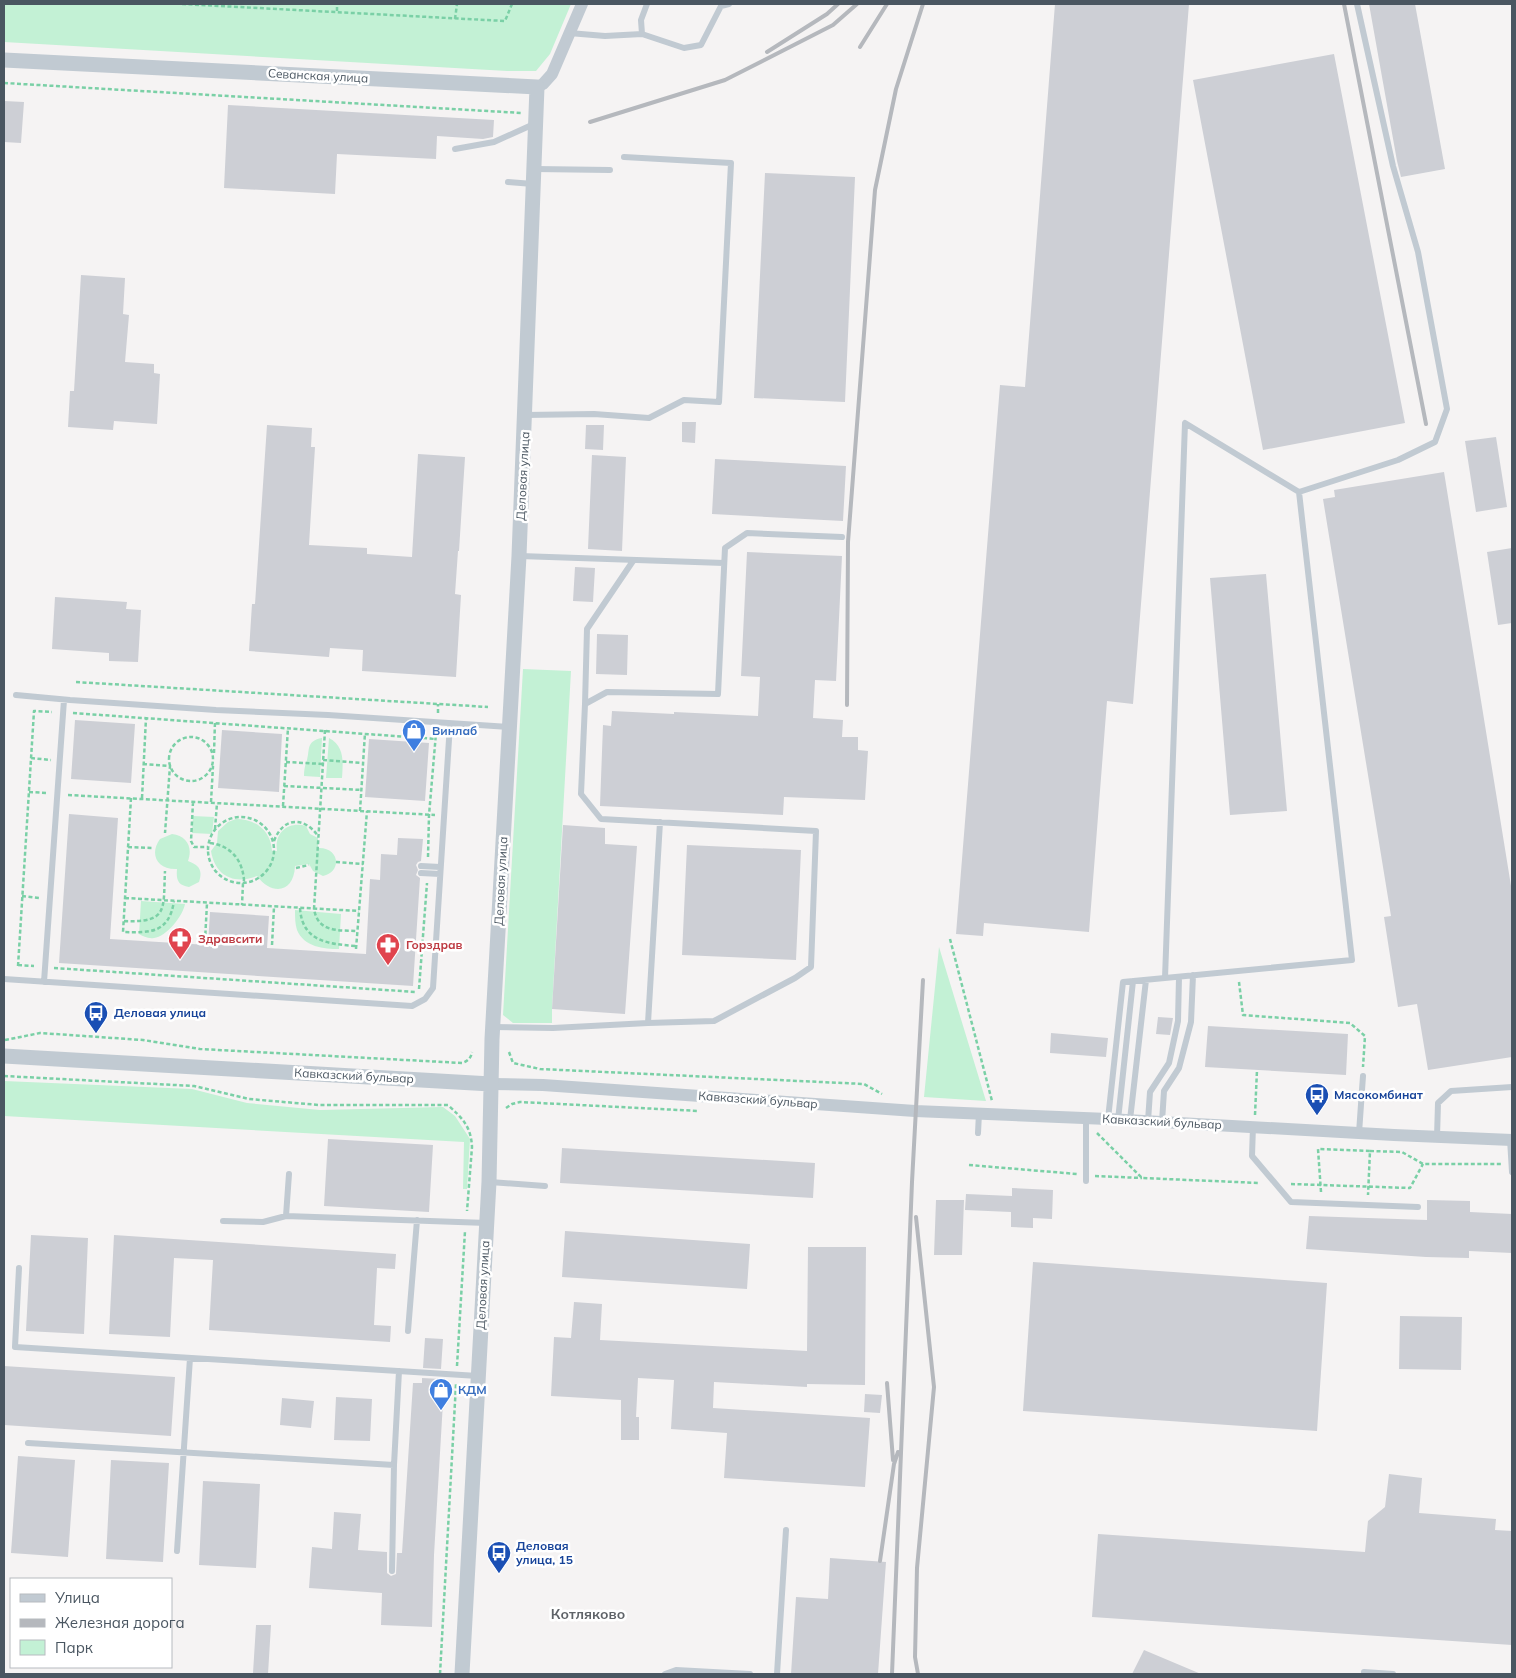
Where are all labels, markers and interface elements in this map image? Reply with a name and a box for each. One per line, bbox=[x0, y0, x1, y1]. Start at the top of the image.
street label: Севанская улица bbox=[267, 65, 369, 86]
street label: Деловая улица bbox=[513, 431, 532, 521]
shop icon: Винлаб bbox=[401, 718, 427, 752]
place label: Винлаб bbox=[432, 723, 477, 738]
street label: Деловая улица bbox=[491, 836, 510, 926]
pharmacy icon: Здравсити bbox=[167, 926, 193, 960]
place label: Здравсити bbox=[198, 931, 262, 946]
pharmacy icon: Горздрав bbox=[375, 932, 401, 966]
place label: Горздрав bbox=[406, 937, 463, 952]
bus stop icon: Деловая улица bbox=[83, 1000, 109, 1034]
place label: Деловая улица bbox=[114, 1005, 206, 1020]
street label: Кавказский бульвар bbox=[294, 1065, 414, 1086]
bus stop icon: Мясокомбинат bbox=[1304, 1082, 1330, 1116]
place label: Мясокомбинат bbox=[1334, 1087, 1423, 1102]
street label: Кавказский бульвар bbox=[698, 1088, 818, 1111]
street label: Кавказский бульвар bbox=[1102, 1111, 1222, 1132]
street label: Деловая улица bbox=[473, 1240, 492, 1330]
shop icon: КДМ bbox=[428, 1377, 454, 1411]
place label: КДМ bbox=[458, 1382, 487, 1397]
place label: Деловая улица, 15 bbox=[516, 1538, 573, 1567]
bus stop icon: Деловая улица, 15 bbox=[486, 1540, 512, 1574]
legend bbox=[10, 1578, 172, 1668]
text: Улица bbox=[54, 1588, 100, 1607]
district label: Котляково bbox=[551, 1605, 625, 1623]
text: Железная дорога bbox=[55, 1613, 185, 1632]
text: Парк bbox=[55, 1638, 94, 1657]

